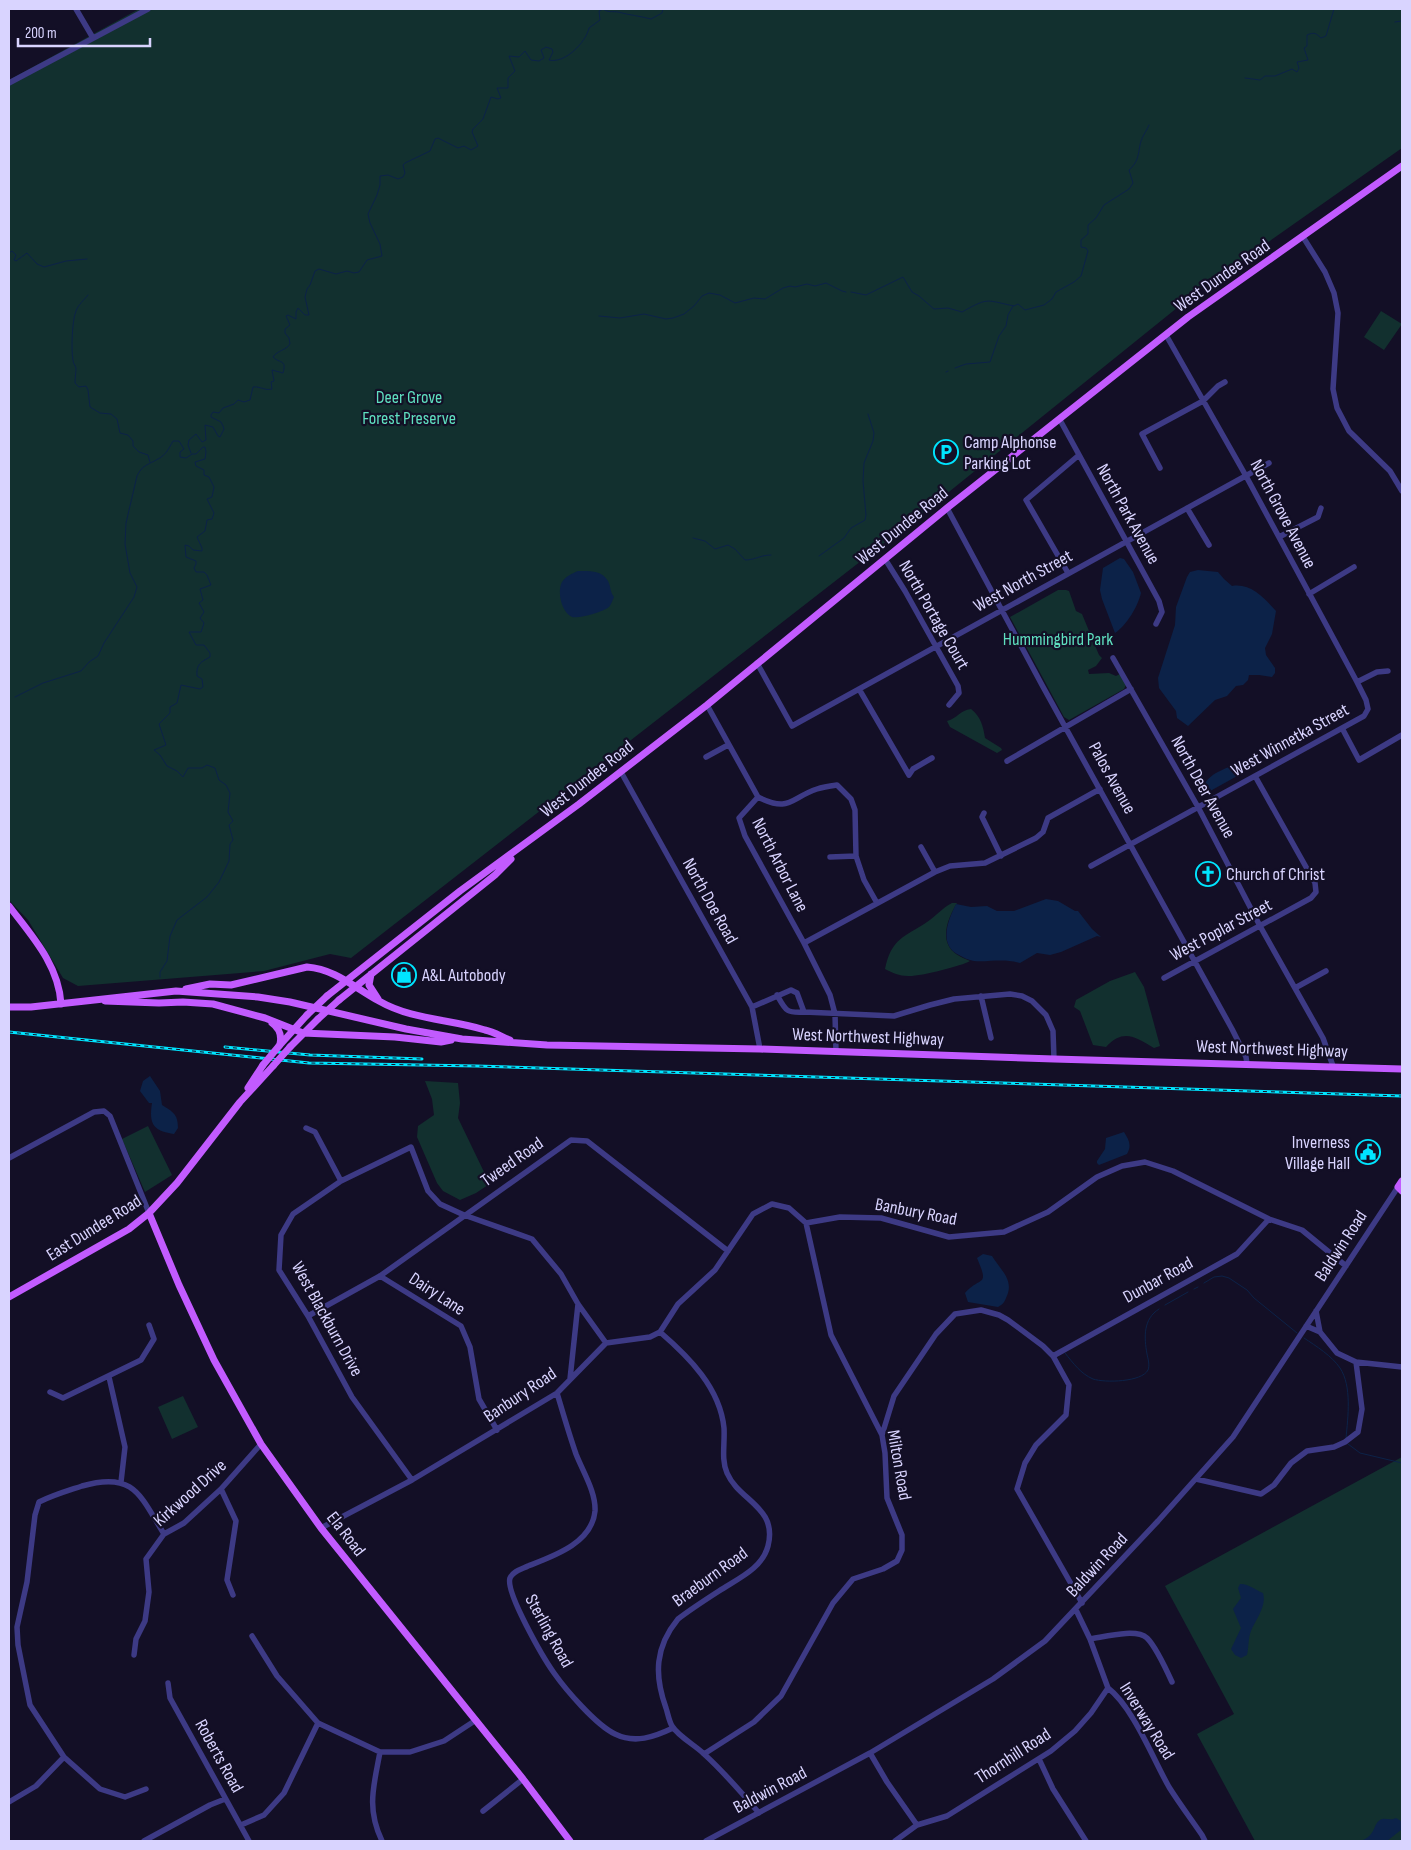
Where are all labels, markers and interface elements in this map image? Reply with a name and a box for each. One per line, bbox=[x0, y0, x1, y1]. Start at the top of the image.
scale bar bbox=[18, 15, 150, 47]
text: 200 m bbox=[25, 24, 57, 43]
street label: West Dundee Road bbox=[1170, 235, 1274, 317]
park label: Deer Grove Forest Preserve bbox=[362, 387, 456, 429]
place label: Camp Alphonse Parking Lot bbox=[964, 432, 1057, 474]
parking icon: Camp Alphonse Parking Lot bbox=[933, 439, 959, 465]
street label: North Grove Avenue bbox=[1246, 456, 1320, 572]
street label: North Park Avenue bbox=[1092, 460, 1164, 568]
street label: West Dundee Road bbox=[852, 482, 952, 570]
street label: West North Street bbox=[970, 545, 1076, 617]
street label: North Portage Court bbox=[894, 557, 974, 674]
park label: Hummingbird Park bbox=[1003, 629, 1113, 650]
street label: West Winnetka Street bbox=[1228, 699, 1353, 781]
street label: North Deer Avenue bbox=[1166, 732, 1240, 842]
street label: West Dundee Road bbox=[536, 736, 638, 822]
street label: Palos Avenue bbox=[1084, 739, 1140, 817]
street label: North Arbor Lane bbox=[747, 814, 813, 916]
street label: North Doe Road bbox=[678, 855, 742, 947]
church icon: Church of Christ bbox=[1195, 861, 1221, 887]
place label: Church of Christ bbox=[1226, 864, 1325, 885]
street label: West Poplar Street bbox=[1167, 894, 1276, 966]
shop icon: A&L Autobody bbox=[391, 962, 417, 988]
place label: A&L Autobody bbox=[421, 965, 506, 986]
street label: West Northwest Highway bbox=[792, 1024, 944, 1050]
street label: West Northwest Highway bbox=[1196, 1036, 1348, 1062]
place label: Inverness Village Hall bbox=[1285, 1132, 1350, 1174]
street label: Tweed Road bbox=[477, 1133, 547, 1191]
public building icon: Inverness Village Hall bbox=[1355, 1139, 1381, 1165]
street label: East Dundee Road bbox=[43, 1191, 145, 1265]
street label: Banbury Road bbox=[873, 1194, 959, 1230]
street label: Baldwin Road bbox=[1310, 1207, 1372, 1285]
street label: Dunbar Road bbox=[1119, 1252, 1197, 1308]
street label: West Blackburn Drive bbox=[287, 1258, 367, 1380]
street label: Dairy Lane bbox=[405, 1268, 469, 1320]
street label: Banbury Road bbox=[480, 1363, 560, 1427]
street label: Milton Road bbox=[883, 1428, 915, 1502]
street label: Kirkwood Drive bbox=[149, 1455, 231, 1531]
street label: Ela Road bbox=[322, 1508, 370, 1560]
street label: Baldwin Road bbox=[1062, 1529, 1132, 1601]
street label: Braeburn Road bbox=[668, 1543, 752, 1611]
street label: Sterling Road bbox=[520, 1591, 578, 1671]
street label: Inverway Road bbox=[1115, 1678, 1179, 1764]
street label: Roberts Road bbox=[190, 1716, 248, 1796]
street label: Thornhill Road bbox=[971, 1724, 1055, 1788]
street label: Baldwin Road bbox=[730, 1762, 810, 1818]

